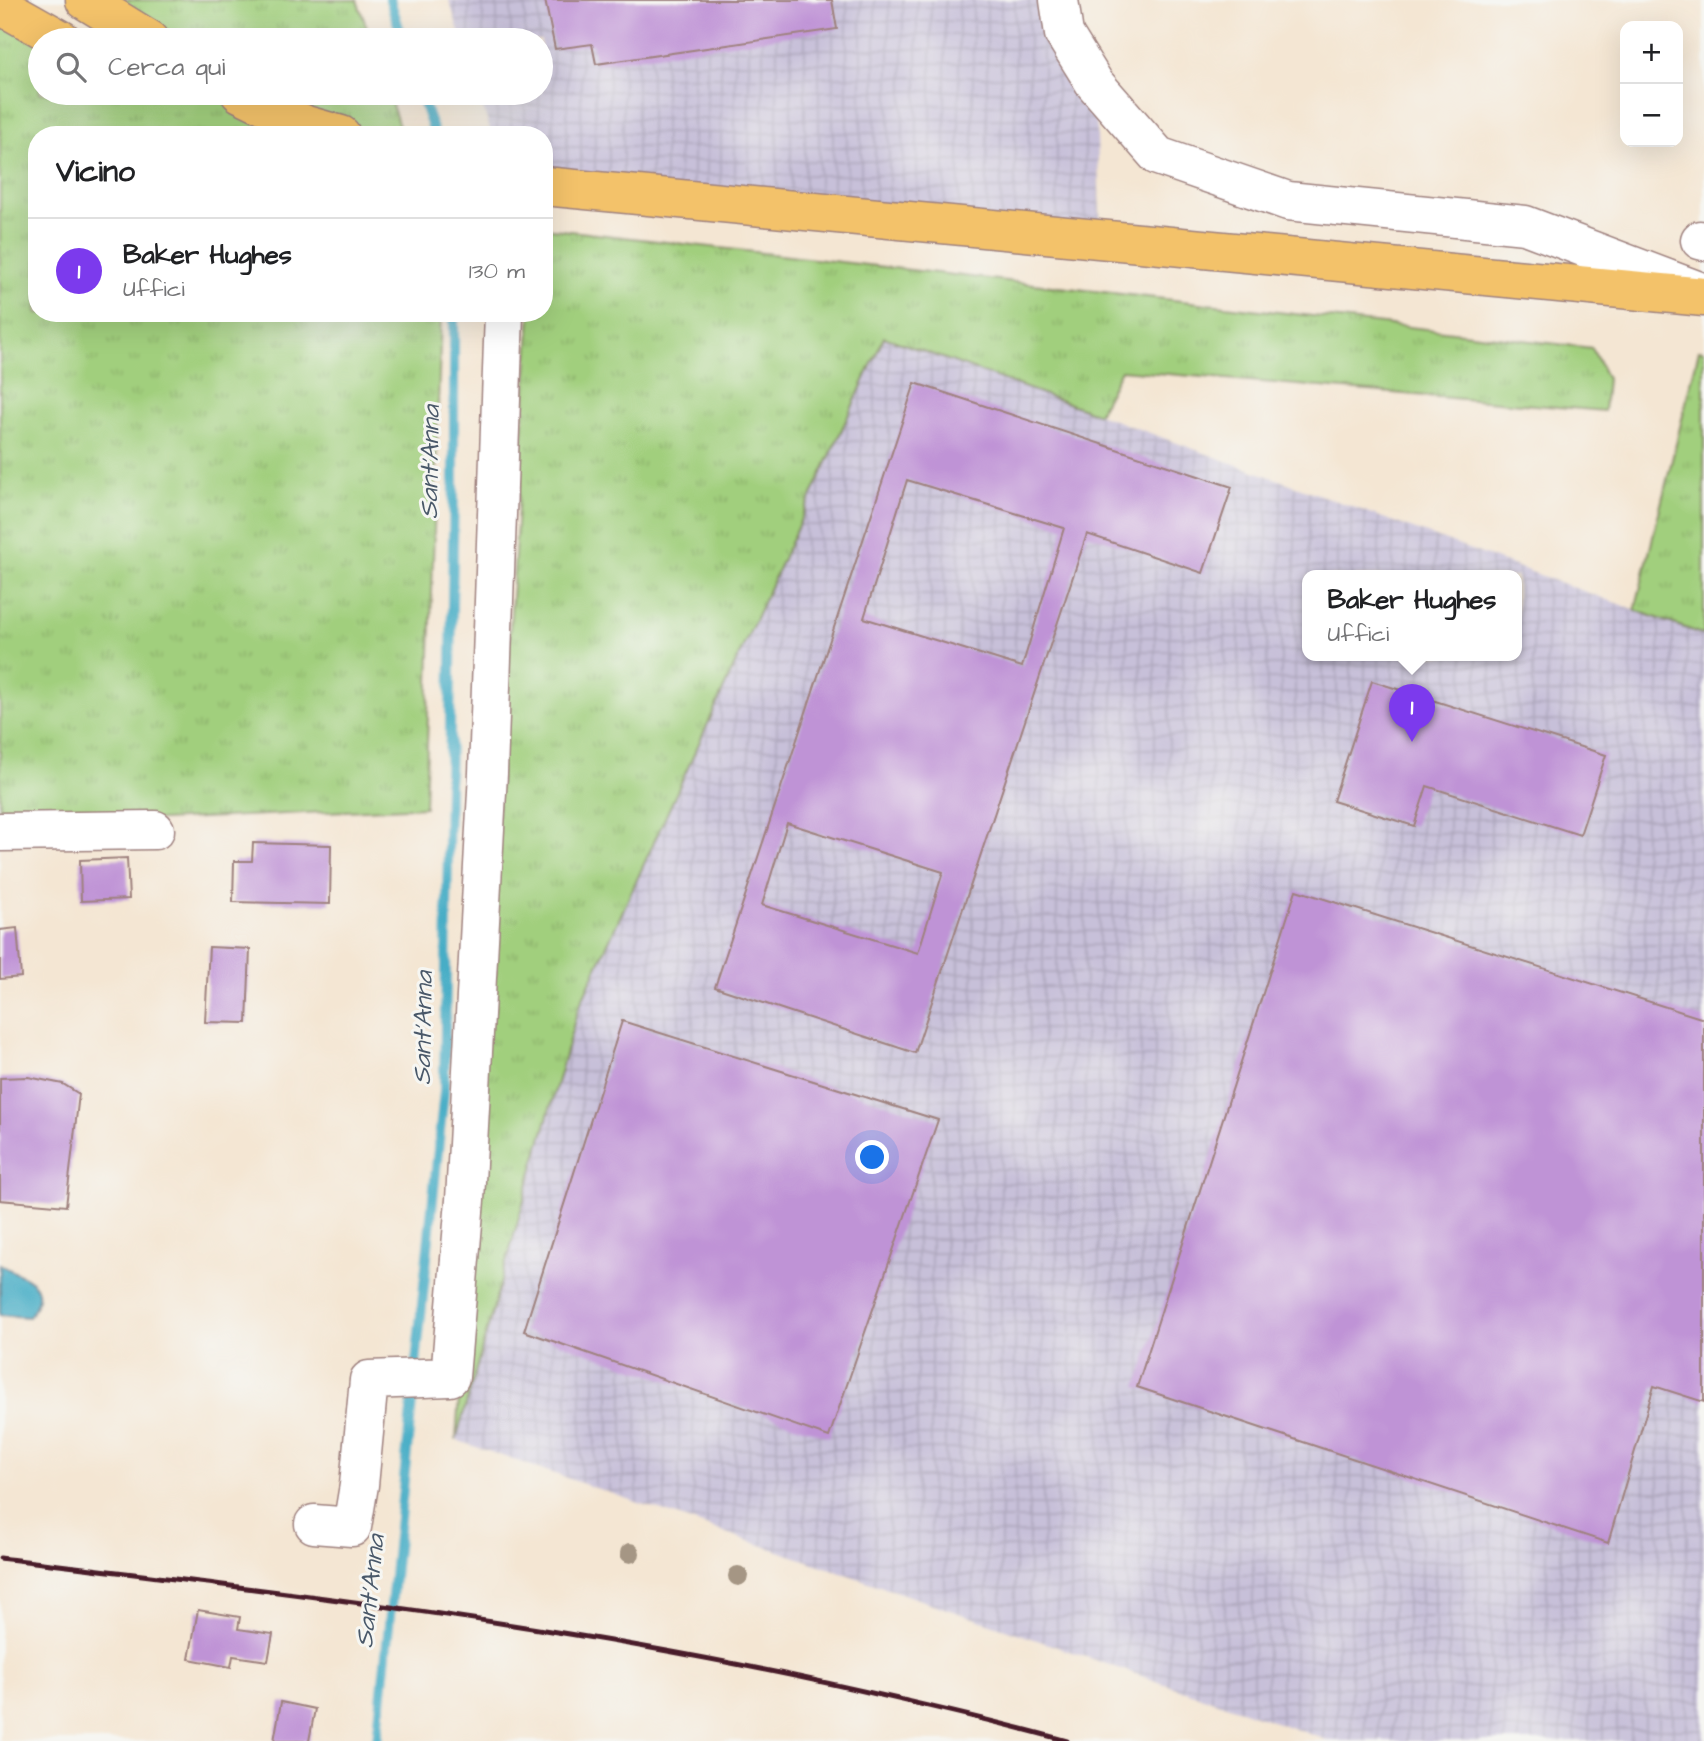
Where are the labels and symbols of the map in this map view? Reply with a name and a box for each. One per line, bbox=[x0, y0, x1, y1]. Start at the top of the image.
water label: Sant'Anna bbox=[411, 403, 449, 519]
pin: 1 bbox=[1389, 684, 1435, 742]
water label: Sant'Anna bbox=[404, 969, 442, 1085]
your location bbox=[855, 1140, 889, 1174]
water label: Sant'Anna bbox=[346, 1531, 394, 1649]

